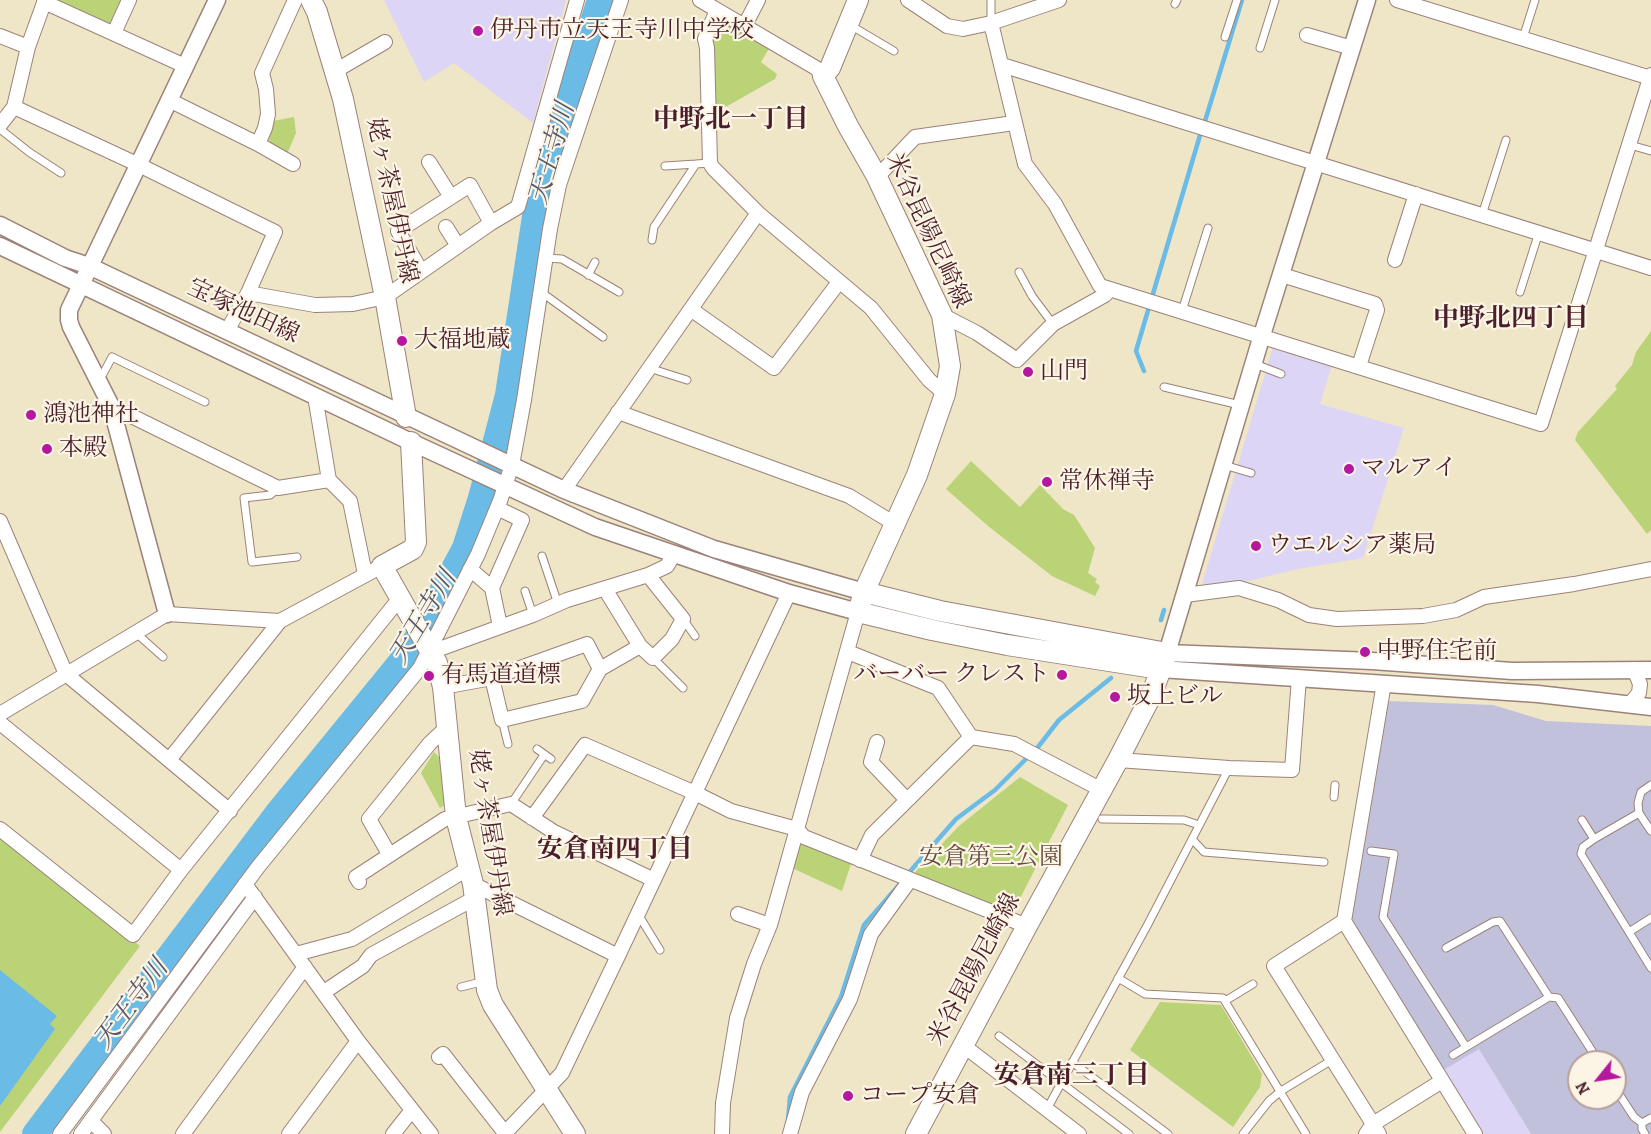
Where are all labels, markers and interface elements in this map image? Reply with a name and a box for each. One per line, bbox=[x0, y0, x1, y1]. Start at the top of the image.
place label: 伊丹市立天王寺川中学校 bbox=[490, 17, 754, 45]
marker: 伊丹市立天王寺川中学校 bbox=[471, 24, 485, 38]
water label: 天王寺川 bbox=[524, 100, 582, 208]
district label: 中野北一丁目 bbox=[653, 105, 809, 137]
street label: 姥ヶ茶屋伊丹線 bbox=[359, 116, 423, 286]
street label: 米谷昆陽尼崎線 bbox=[878, 149, 976, 313]
street label: 宝塚池田線 bbox=[183, 274, 303, 350]
district label: 中野北四丁目 bbox=[1433, 304, 1589, 336]
place label: 大福地蔵 bbox=[414, 327, 510, 355]
marker: 大福地蔵 bbox=[395, 334, 409, 348]
place label: 山門 bbox=[1040, 358, 1088, 386]
marker: 山門 bbox=[1021, 365, 1035, 379]
place label: 鴻池神社 bbox=[43, 401, 139, 429]
marker: 鴻池神社 bbox=[24, 408, 38, 422]
place label: 本殿 bbox=[59, 435, 107, 463]
marker: 本殿 bbox=[40, 442, 54, 456]
place label: マルアイ bbox=[1361, 455, 1457, 483]
marker: マルアイ bbox=[1342, 462, 1356, 476]
place label: 常休禅寺 bbox=[1059, 468, 1155, 496]
marker: 常休禅寺 bbox=[1040, 475, 1054, 489]
place label: ウエルシア薬局 bbox=[1268, 532, 1436, 560]
marker: ウエルシア薬局 bbox=[1249, 539, 1263, 553]
water label: 天王寺川 bbox=[384, 565, 464, 671]
place label: 中野住宅前 bbox=[1377, 638, 1497, 666]
marker: 中野住宅前 bbox=[1358, 645, 1372, 659]
place label: バーバー クレスト bbox=[853, 661, 1050, 689]
place label: 有馬道道標 bbox=[441, 662, 561, 690]
marker: バーバー クレスト bbox=[1055, 668, 1069, 682]
marker: 有馬道道標 bbox=[422, 669, 436, 683]
place label: 坂上ビル bbox=[1127, 683, 1223, 711]
marker: 坂上ビル bbox=[1108, 690, 1122, 704]
street label: 姥ヶ茶屋伊丹線 bbox=[462, 748, 516, 918]
district label: 安倉南四丁目 bbox=[537, 835, 693, 867]
park label: 安倉第三公園 bbox=[919, 844, 1063, 872]
street label: 米谷昆陽尼崎線 bbox=[923, 889, 1027, 1051]
water label: 天王寺川 bbox=[88, 954, 176, 1056]
north arrow bbox=[1567, 1050, 1627, 1110]
district label: 安倉南三丁目 bbox=[994, 1061, 1150, 1093]
text: N bbox=[1571, 1077, 1596, 1099]
place label: コープ安倉 bbox=[860, 1082, 980, 1110]
marker: コープ安倉 bbox=[841, 1089, 855, 1103]

